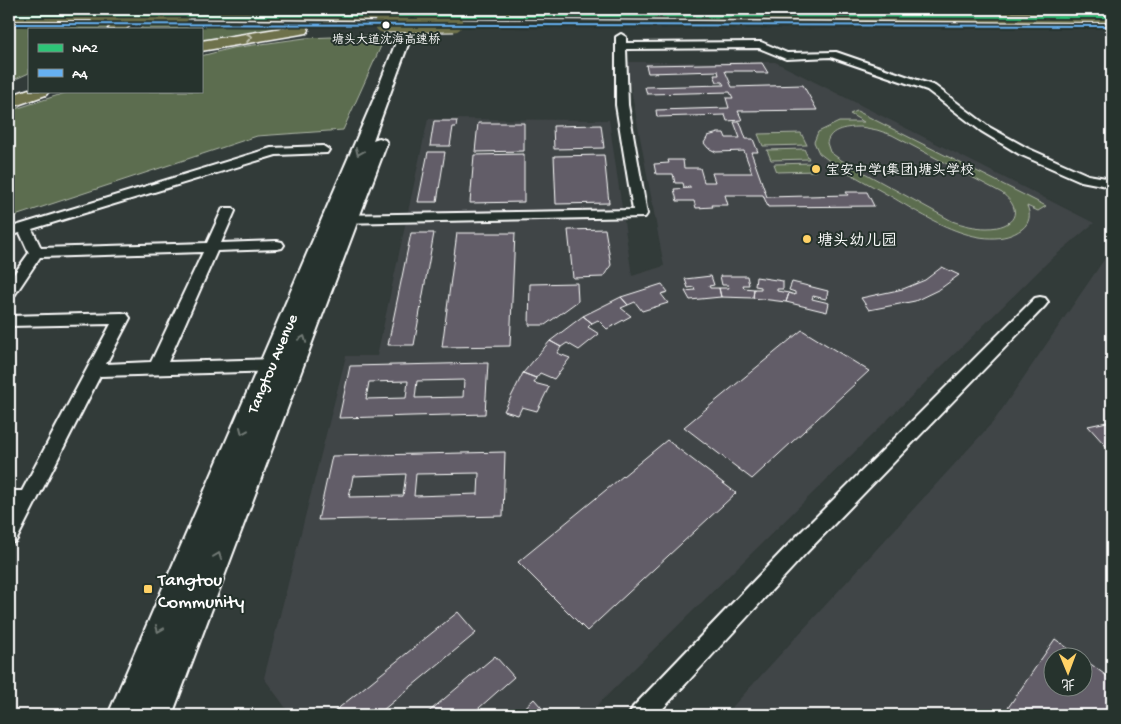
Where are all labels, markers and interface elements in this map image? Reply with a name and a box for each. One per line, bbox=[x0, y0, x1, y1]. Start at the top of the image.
marker: 塘头大道沈海高速桥 bbox=[381, 20, 391, 30]
legend bbox=[28, 28, 202, 92]
one-way arrow bbox=[245, 32, 254, 42]
place label: 塘头大道沈海高速桥 bbox=[332, 32, 441, 48]
text: NA2 bbox=[72, 40, 98, 58]
text: A4 bbox=[72, 66, 88, 84]
one-way arrow bbox=[355, 147, 366, 156]
place label: 宝安中学(集团)塘头学校 bbox=[826, 162, 974, 180]
marker: 宝安中学(集团)塘头学校 bbox=[810, 163, 822, 175]
place label: 塘头幼儿园 bbox=[817, 232, 897, 252]
marker: 塘头幼儿园 bbox=[801, 233, 813, 245]
street label: Tangtou Avenue bbox=[244, 311, 304, 418]
one-way arrow bbox=[297, 335, 307, 344]
one-way arrow bbox=[238, 426, 249, 435]
one-way arrow bbox=[212, 552, 222, 561]
place label: Tangtou Community bbox=[157, 570, 245, 615]
marker: Tangtou Community bbox=[142, 583, 154, 595]
one-way arrow bbox=[155, 625, 165, 633]
north arrow bbox=[1044, 646, 1094, 696]
text: 北 bbox=[1061, 674, 1075, 691]

